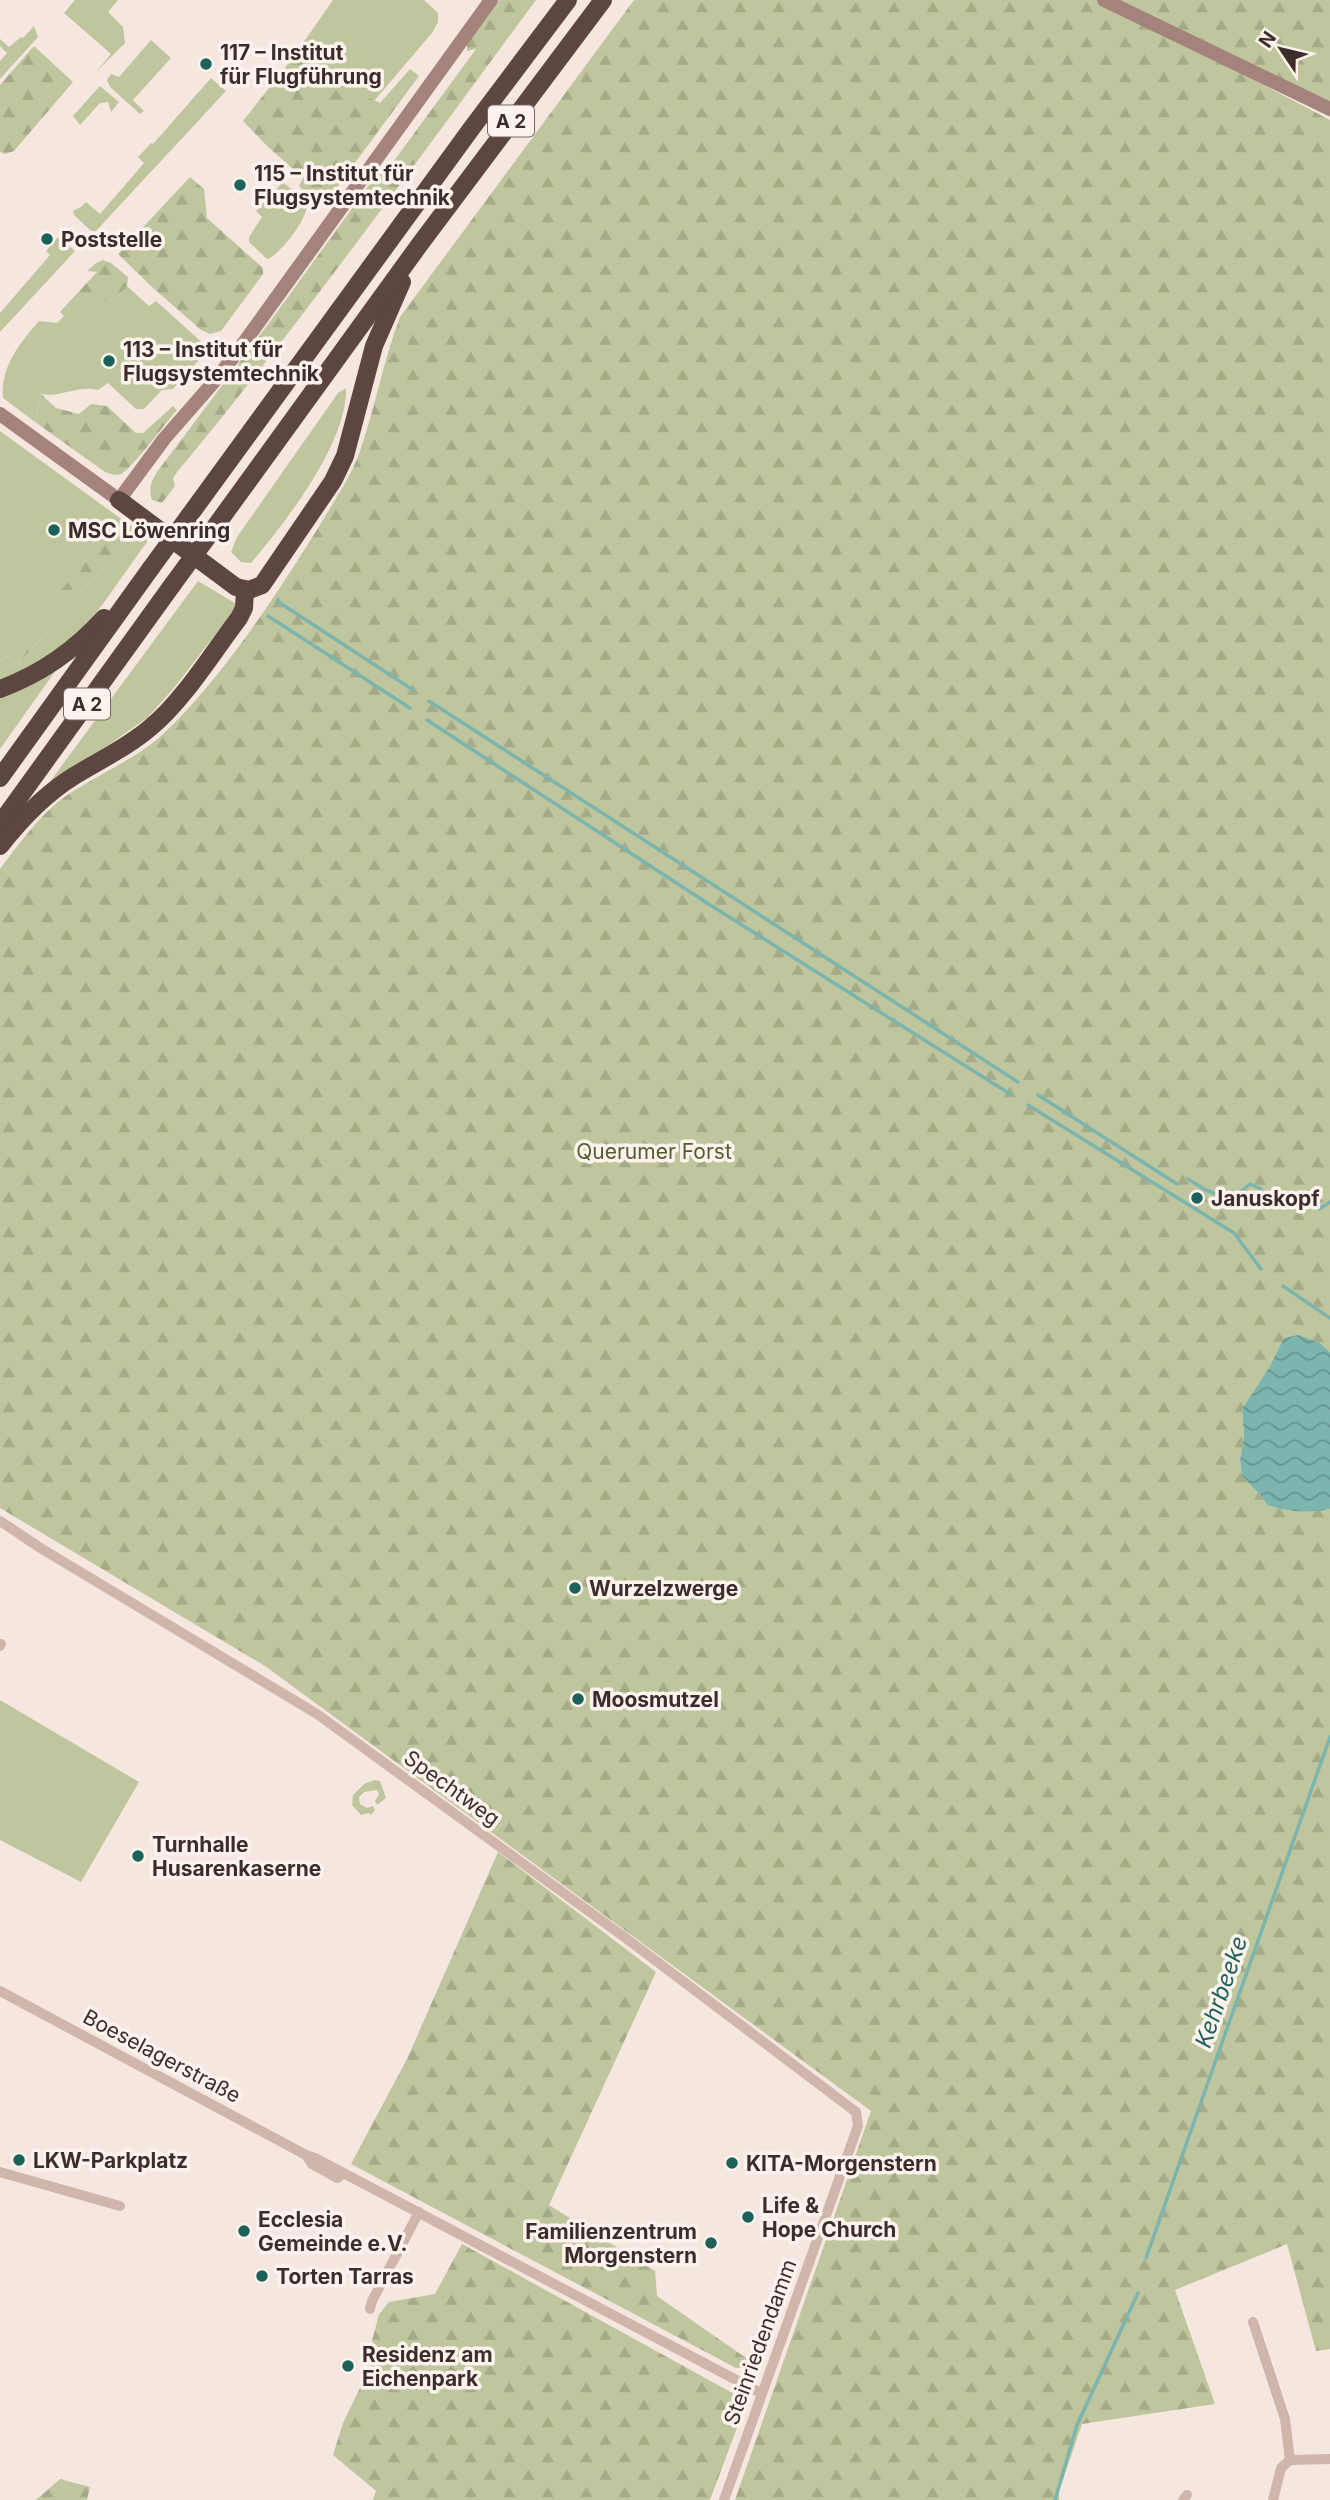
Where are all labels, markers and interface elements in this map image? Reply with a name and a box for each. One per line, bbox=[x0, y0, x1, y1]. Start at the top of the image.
north arrow bbox=[1246, 14, 1316, 84]
text: N bbox=[1254, 27, 1281, 52]
place label: 117 – Institut für Flugführung bbox=[220, 40, 382, 89]
marker: 117 – Institut für Flugführung bbox=[198, 56, 214, 72]
road number: A 2 bbox=[488, 105, 534, 136]
place label: 115 – Institut für Flugsystemtechnik bbox=[254, 161, 451, 210]
marker: 115 – Institut für Flugsystemtechnik bbox=[232, 177, 248, 193]
place label: Poststelle bbox=[61, 227, 162, 252]
marker: Poststelle bbox=[39, 231, 55, 247]
place label: 113 – Institut für Flugsystemtechnik bbox=[123, 337, 320, 386]
marker: 113 – Institut für Flugsystemtechnik bbox=[101, 353, 117, 369]
place label: MSC Löwenring bbox=[68, 518, 230, 543]
marker: MSC Löwenring bbox=[46, 522, 62, 538]
road number: A 2 bbox=[64, 688, 110, 720]
park label: Querumer Forst bbox=[576, 1139, 732, 1164]
place label: Januskopf bbox=[1211, 1186, 1320, 1211]
marker: Januskopf bbox=[1189, 1190, 1205, 1206]
place label: Wurzelzwerge bbox=[589, 1576, 738, 1601]
marker: Wurzelzwerge bbox=[567, 1580, 583, 1596]
place label: Moosmutzel bbox=[592, 1687, 719, 1712]
marker: Moosmutzel bbox=[570, 1691, 586, 1707]
street label: Spechtweg bbox=[399, 1745, 505, 1831]
place label: Turnhalle Husarenkaserne bbox=[152, 1832, 321, 1881]
marker: Turnhalle Husarenkaserne bbox=[130, 1848, 146, 1864]
water label: Kehrbeeke bbox=[1189, 1932, 1253, 2052]
street label: Boeselagerstraße bbox=[79, 2004, 245, 2108]
place label: LKW-Parkplatz bbox=[33, 2148, 188, 2173]
place label: KITA-Morgenstern bbox=[746, 2151, 937, 2176]
marker: LKW-Parkplatz bbox=[11, 2152, 27, 2168]
marker: KITA-Morgenstern bbox=[724, 2155, 740, 2171]
place label: Life & Hope Church bbox=[762, 2193, 896, 2242]
place label: Ecclesia Gemeinde e.V. bbox=[258, 2207, 408, 2256]
marker: Life & Hope Church bbox=[740, 2209, 756, 2225]
place label: Familienzentrum Morgenstern bbox=[525, 2219, 697, 2268]
marker: Ecclesia Gemeinde e.V. bbox=[236, 2223, 252, 2239]
marker: Familienzentrum Morgenstern bbox=[703, 2235, 719, 2251]
street label: Steinriedendamm bbox=[718, 2256, 802, 2428]
place label: Torten Tarras bbox=[276, 2264, 414, 2289]
marker: Torten Tarras bbox=[254, 2268, 270, 2284]
place label: Residenz am Eichenpark bbox=[362, 2342, 493, 2391]
marker: Residenz am Eichenpark bbox=[340, 2358, 356, 2374]

